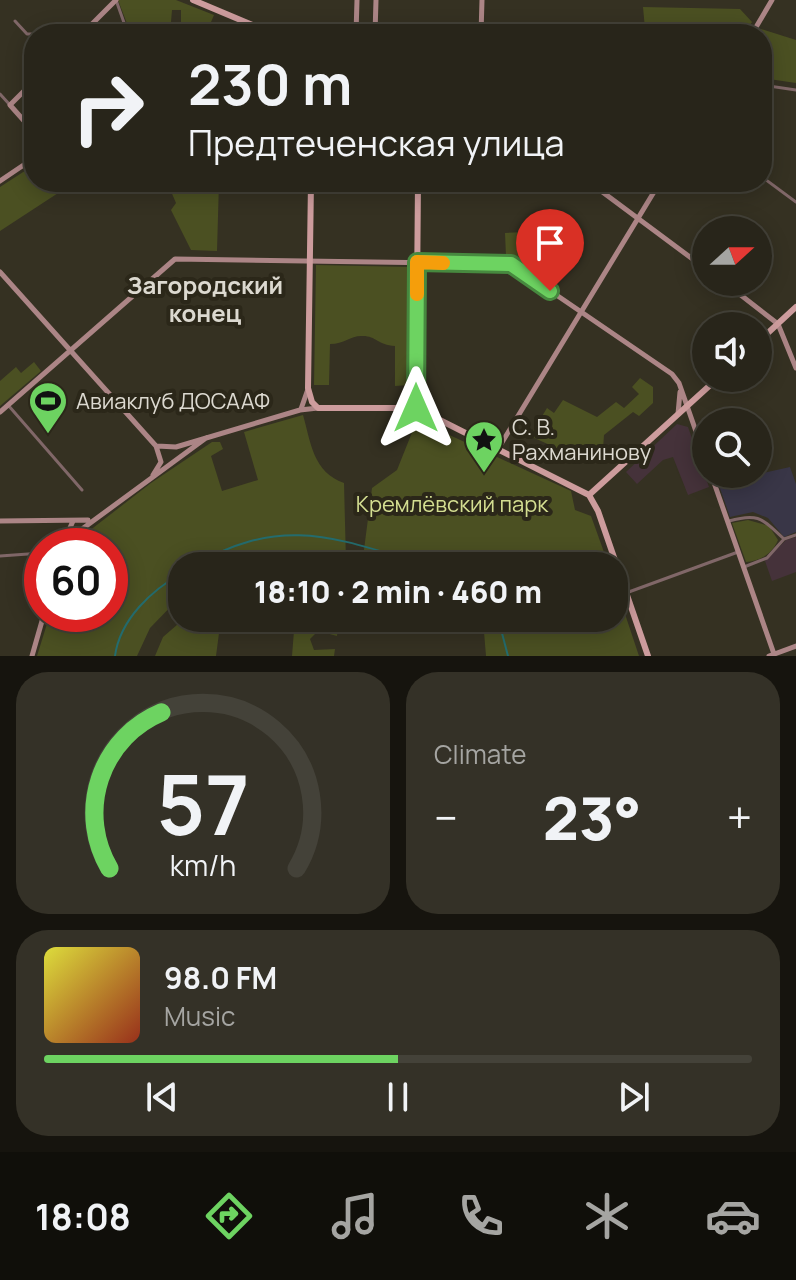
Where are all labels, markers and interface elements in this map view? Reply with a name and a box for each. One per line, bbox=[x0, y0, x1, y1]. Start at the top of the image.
text: 230 m bbox=[188, 45, 352, 122]
icon: right bbox=[56, 56, 160, 160]
text: Предтеченская улица bbox=[188, 118, 565, 167]
pin bbox=[516, 209, 584, 291]
north arrow bbox=[692, 216, 772, 296]
map controls bbox=[692, 216, 772, 488]
icon: arrive bbox=[528, 221, 572, 265]
district label: Загородский конец bbox=[127, 268, 283, 329]
button: sound bbox=[692, 312, 772, 392]
position arrow bbox=[374, 366, 458, 450]
sports icon: Авиаклуб ДОСААФ bbox=[27, 380, 69, 435]
place label: Авиаклуб ДОСААФ bbox=[76, 386, 270, 416]
button: search bbox=[692, 408, 772, 488]
place label: С. В. Рахманинову bbox=[512, 412, 652, 467]
place icon: С. В. Рахманинову bbox=[463, 419, 505, 474]
park label: Кремлёвский парк bbox=[356, 489, 549, 519]
speed limit sign: 60 bbox=[24, 528, 128, 632]
text: 18:10 · 2 min · 460 m bbox=[254, 571, 542, 612]
text: Climate bbox=[434, 736, 526, 772]
text: 57 bbox=[156, 746, 250, 860]
text: 23° bbox=[543, 776, 642, 858]
text: − bbox=[434, 787, 458, 847]
text: + bbox=[727, 787, 752, 847]
text: km/h bbox=[170, 846, 236, 885]
text: 98.0 FM bbox=[164, 957, 277, 998]
text: Music bbox=[164, 998, 235, 1034]
icon: previous bbox=[140, 1075, 184, 1119]
icon: pause bbox=[376, 1075, 420, 1119]
icon: next bbox=[612, 1075, 656, 1119]
icon: directions bbox=[201, 1188, 257, 1244]
icon: music bbox=[327, 1188, 383, 1244]
icon: phone bbox=[453, 1188, 509, 1244]
icon: climate bbox=[579, 1188, 635, 1244]
icon: car bbox=[705, 1188, 761, 1244]
text: 18:08 bbox=[35, 1192, 131, 1241]

